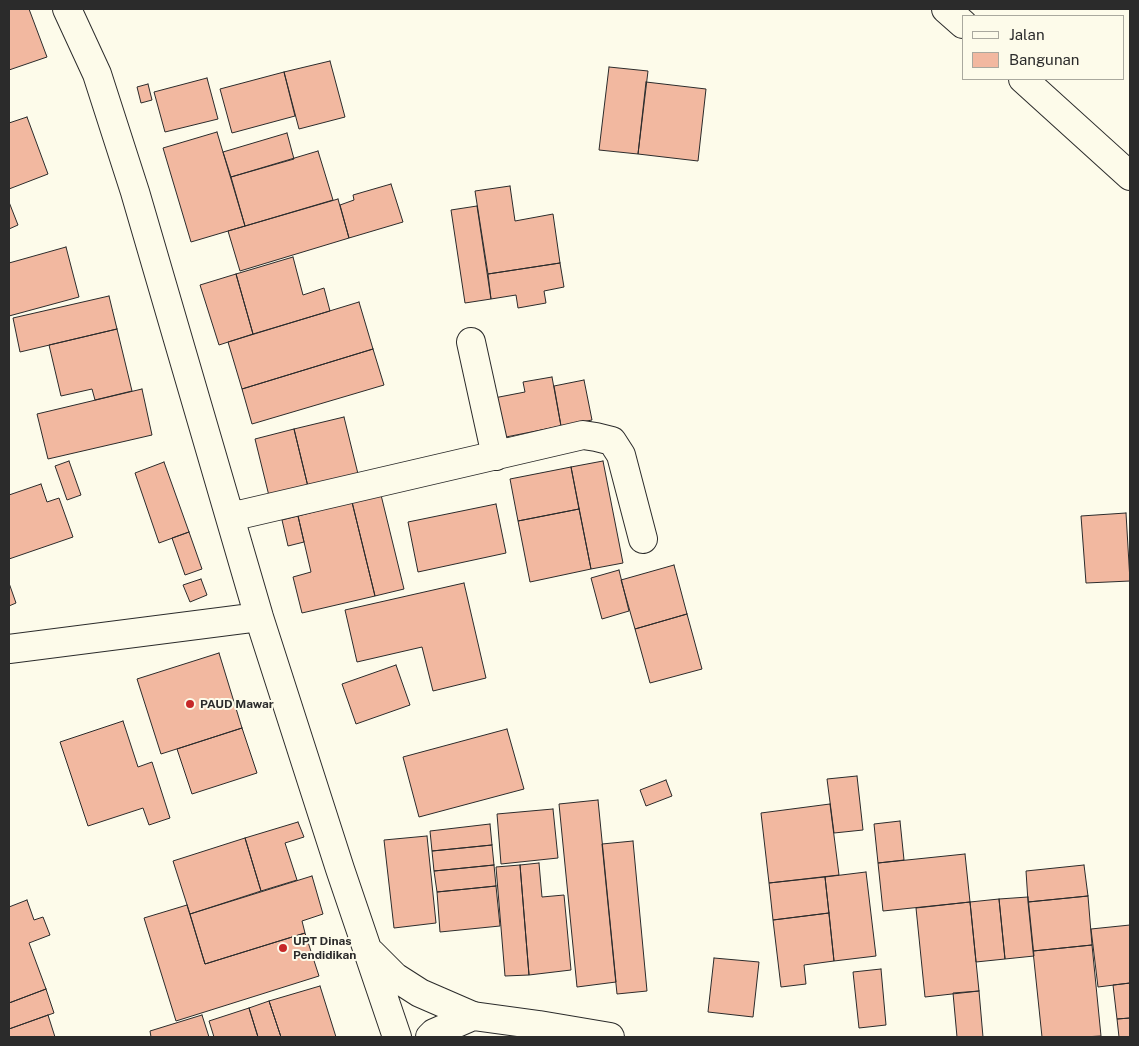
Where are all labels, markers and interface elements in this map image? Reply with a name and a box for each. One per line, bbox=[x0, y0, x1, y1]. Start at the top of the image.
legend bbox=[962, 15, 1124, 80]
text: Jalan bbox=[1009, 26, 1045, 43]
text: Bangunan bbox=[1009, 51, 1080, 68]
place label: PAUD Mawar bbox=[200, 697, 274, 711]
marker: PAUD Mawar bbox=[184, 698, 196, 710]
place label: UPT Dinas Pendidikan bbox=[293, 934, 356, 962]
marker: UPT Dinas Pendidikan bbox=[277, 942, 289, 954]

